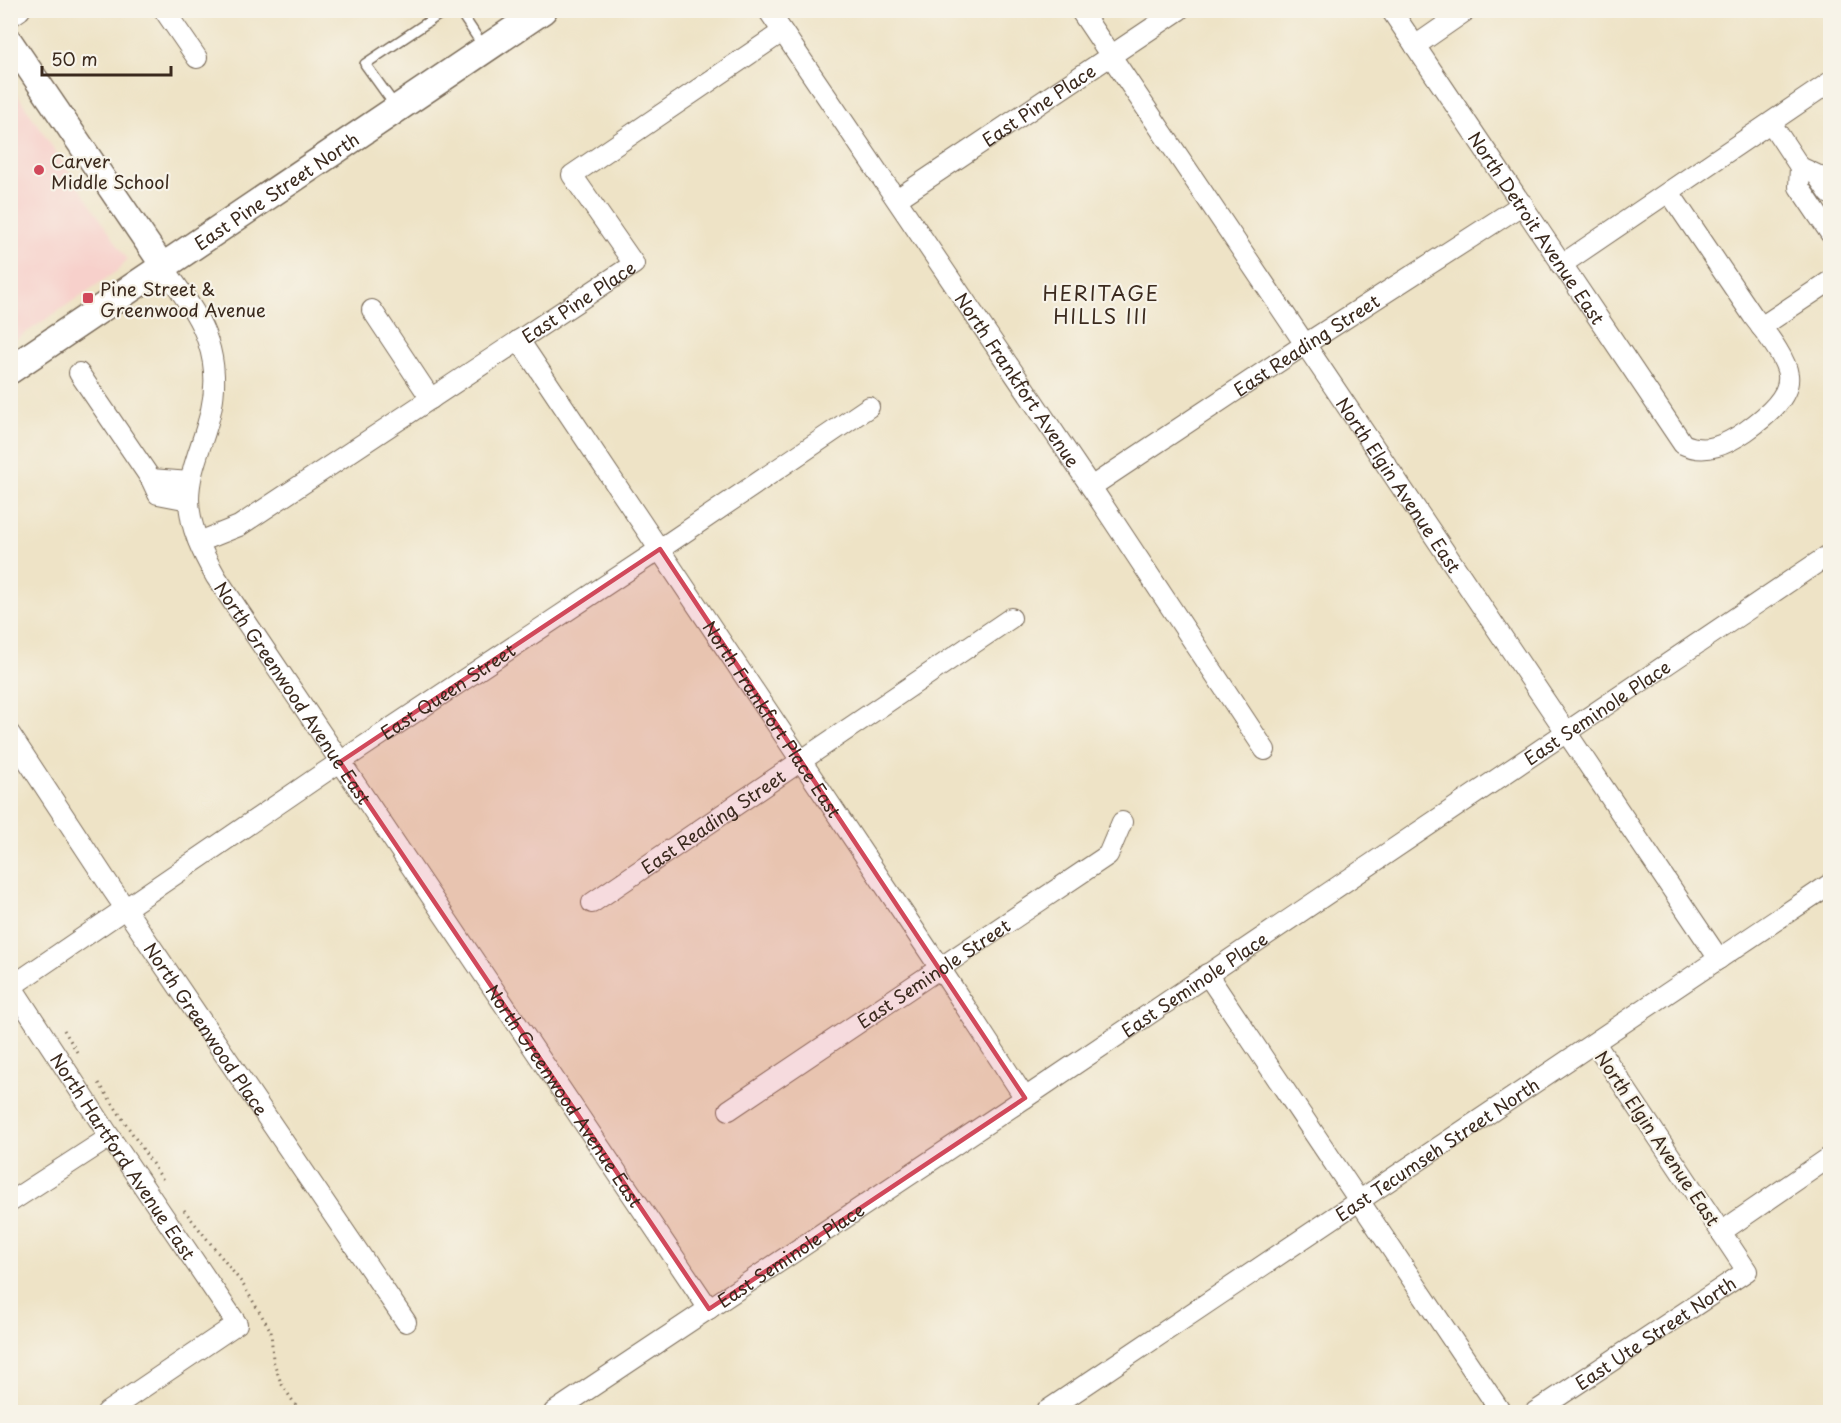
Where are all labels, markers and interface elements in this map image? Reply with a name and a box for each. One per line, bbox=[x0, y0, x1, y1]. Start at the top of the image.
scale bar bbox=[42, 39, 171, 77]
text: 50 m bbox=[51, 45, 98, 72]
street label: East Pine Place bbox=[976, 56, 1100, 152]
street label: East Pine Street North bbox=[188, 125, 364, 256]
street label: North Detroit Avenue East bbox=[1463, 125, 1612, 329]
place label: Carver Middle School bbox=[51, 147, 170, 195]
marker: Carver Middle School bbox=[32, 163, 46, 177]
street label: East Pine Place bbox=[516, 253, 640, 349]
place label: Pine Street & Greenwood Avenue bbox=[100, 275, 266, 323]
district label: HERITAGE HILLS III bbox=[1043, 278, 1159, 331]
street label: North Frankfort Avenue bbox=[949, 286, 1087, 472]
street label: East Reading Street bbox=[1228, 287, 1384, 402]
marker: Pine Street & Greenwood Avenue bbox=[81, 291, 95, 305]
street label: North Elgin Avenue East bbox=[1331, 391, 1468, 578]
street label: North Greenwood Avenue East bbox=[209, 575, 379, 809]
street label: North Frankfort Place East bbox=[697, 615, 849, 823]
street label: East Queen Street bbox=[374, 636, 520, 745]
street label: East Seminole Place bbox=[1518, 652, 1675, 771]
street label: East Reading Street bbox=[635, 762, 790, 880]
street label: East Seminole Street bbox=[851, 911, 1015, 1034]
street label: East Seminole Place bbox=[1115, 925, 1273, 1043]
street label: North Greenwood Place bbox=[138, 936, 275, 1120]
street label: North Greenwood Avenue East bbox=[480, 978, 650, 1212]
street label: North Elgin Avenue East bbox=[1589, 1045, 1727, 1231]
street label: North Hartford Avenue East bbox=[45, 1047, 203, 1265]
street label: East Tecumseh Street North bbox=[1329, 1070, 1544, 1227]
street label: East Seminole Place bbox=[711, 1196, 869, 1313]
street label: East Ute Street North bbox=[1569, 1269, 1741, 1396]

